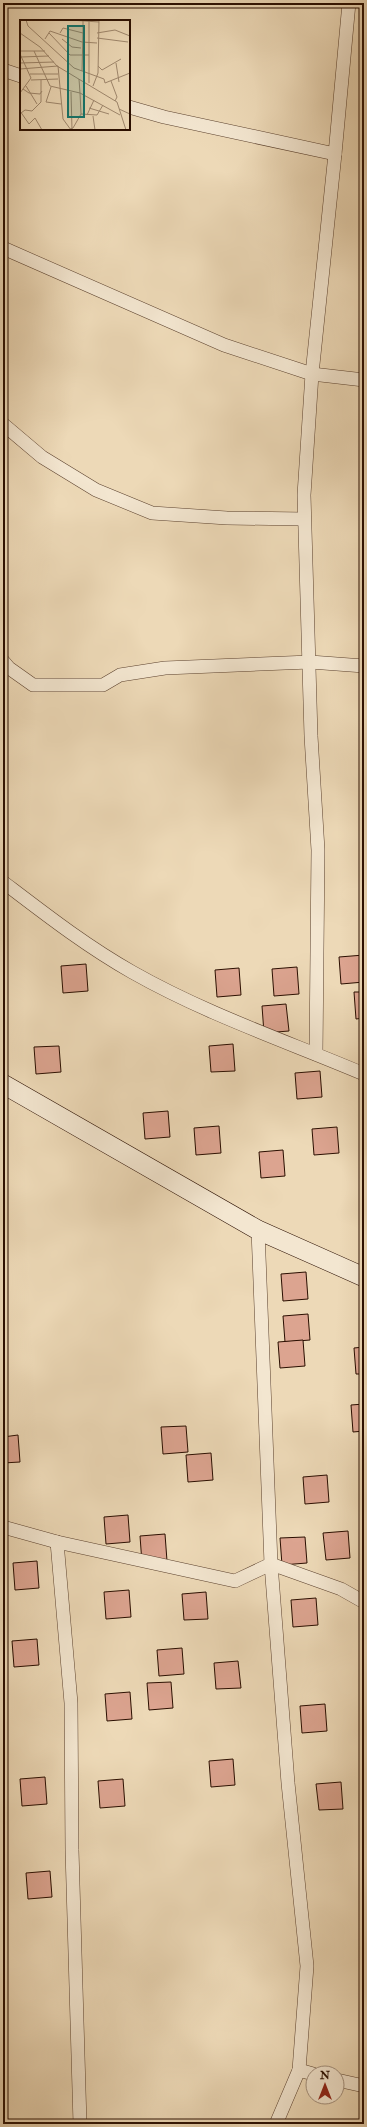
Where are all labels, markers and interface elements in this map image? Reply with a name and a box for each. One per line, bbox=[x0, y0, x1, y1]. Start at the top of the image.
inset map bbox=[20, 20, 130, 130]
north arrow bbox=[305, 2065, 345, 2105]
text: N bbox=[319, 2069, 331, 2082]

